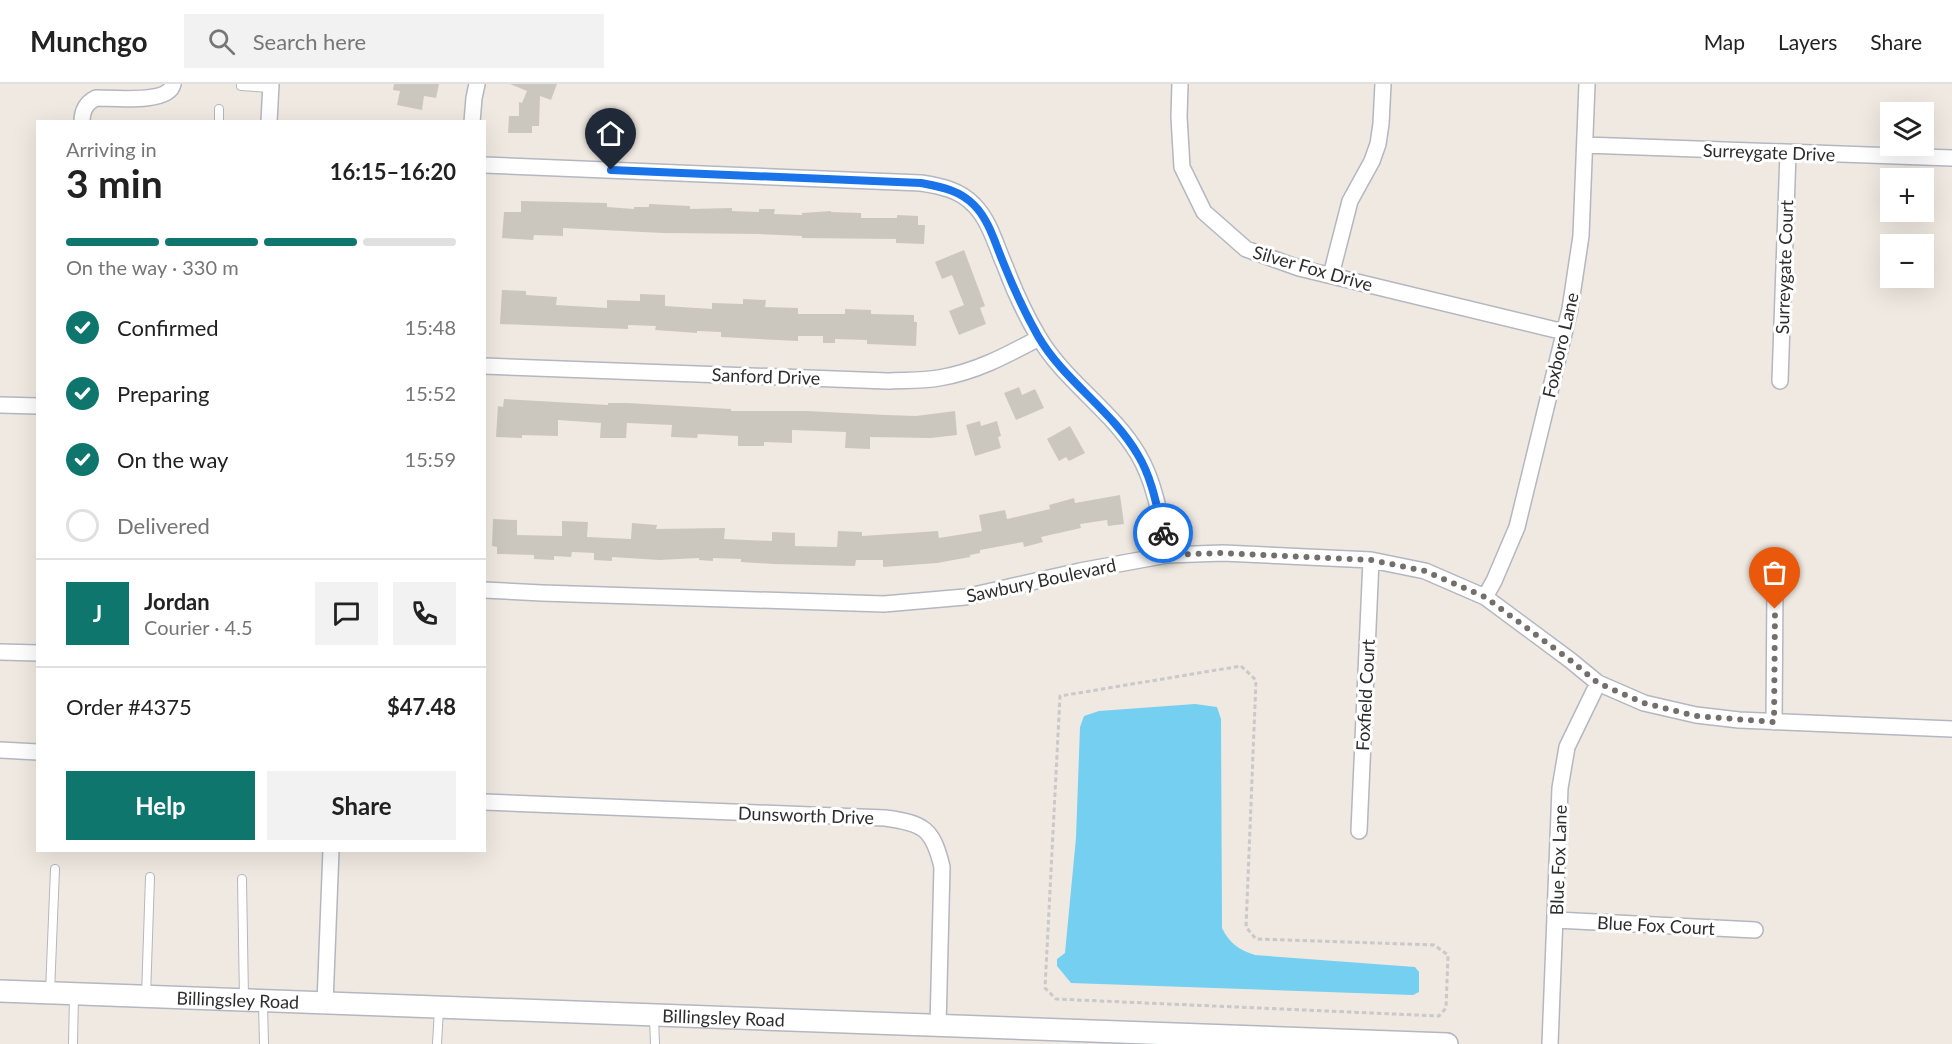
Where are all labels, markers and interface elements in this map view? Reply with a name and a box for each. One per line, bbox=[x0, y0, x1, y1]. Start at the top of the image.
search box bbox=[184, 14, 604, 68]
text: Munchgo bbox=[30, 24, 148, 58]
icon: search bbox=[205, 25, 238, 58]
text: Search here bbox=[253, 28, 366, 55]
text: Map bbox=[1704, 29, 1745, 54]
text: Layers bbox=[1778, 29, 1837, 54]
text: Share bbox=[1870, 29, 1922, 54]
map controls bbox=[1880, 102, 1934, 288]
button: layers bbox=[1880, 102, 1934, 156]
pin bbox=[585, 108, 636, 170]
icon: home bbox=[594, 117, 627, 150]
text: Arriving in bbox=[66, 137, 157, 161]
street label: Surreygate Drive bbox=[1702, 139, 1836, 165]
text: 16:15–16:20 bbox=[330, 158, 456, 185]
text: 3 min bbox=[66, 160, 163, 206]
button: + bbox=[1880, 168, 1934, 222]
street label: Surreygate Court bbox=[1771, 199, 1797, 335]
button: − bbox=[1880, 234, 1934, 288]
street label: Silver Fox Drive bbox=[1251, 240, 1375, 296]
text: On the way · 330 m bbox=[66, 255, 239, 279]
street label: Foxboro Lane bbox=[1537, 290, 1583, 400]
icon: check bbox=[66, 311, 99, 344]
text: Confirmed bbox=[117, 314, 219, 341]
text: 15:48 bbox=[405, 315, 456, 339]
street label: Sanford Drive bbox=[711, 363, 821, 389]
icon: check bbox=[66, 377, 99, 410]
text: Preparing bbox=[117, 380, 209, 407]
text: 15:52 bbox=[405, 381, 456, 405]
icon: check bbox=[66, 443, 99, 476]
text: On the way bbox=[117, 446, 228, 473]
text: 15:59 bbox=[405, 447, 456, 471]
courier bbox=[1133, 503, 1193, 563]
text: Delivered bbox=[117, 512, 210, 539]
icon: bike bbox=[1147, 517, 1180, 550]
pin bbox=[1749, 547, 1800, 609]
street label: Sawbury Boulevard bbox=[964, 553, 1118, 607]
icon: bag bbox=[1758, 556, 1791, 589]
button: chat bbox=[315, 582, 378, 645]
button: phone bbox=[393, 582, 456, 645]
text: Jordan bbox=[144, 588, 210, 615]
text: J bbox=[93, 600, 102, 627]
text: Courier · 4.5 bbox=[144, 615, 253, 639]
street label: Foxfield Court bbox=[1351, 638, 1379, 751]
text: Order #4375 bbox=[66, 693, 192, 720]
text: $47.48 bbox=[387, 693, 456, 720]
button: Help bbox=[66, 771, 255, 840]
button: Share bbox=[267, 771, 456, 840]
street label: Dunsworth Drive bbox=[738, 802, 874, 828]
street label: Blue Fox Lane bbox=[1545, 804, 1571, 916]
street label: Blue Fox Court bbox=[1597, 911, 1716, 939]
street label: Billingsley Road bbox=[176, 986, 300, 1013]
street label: Billingsley Road bbox=[662, 1004, 785, 1031]

